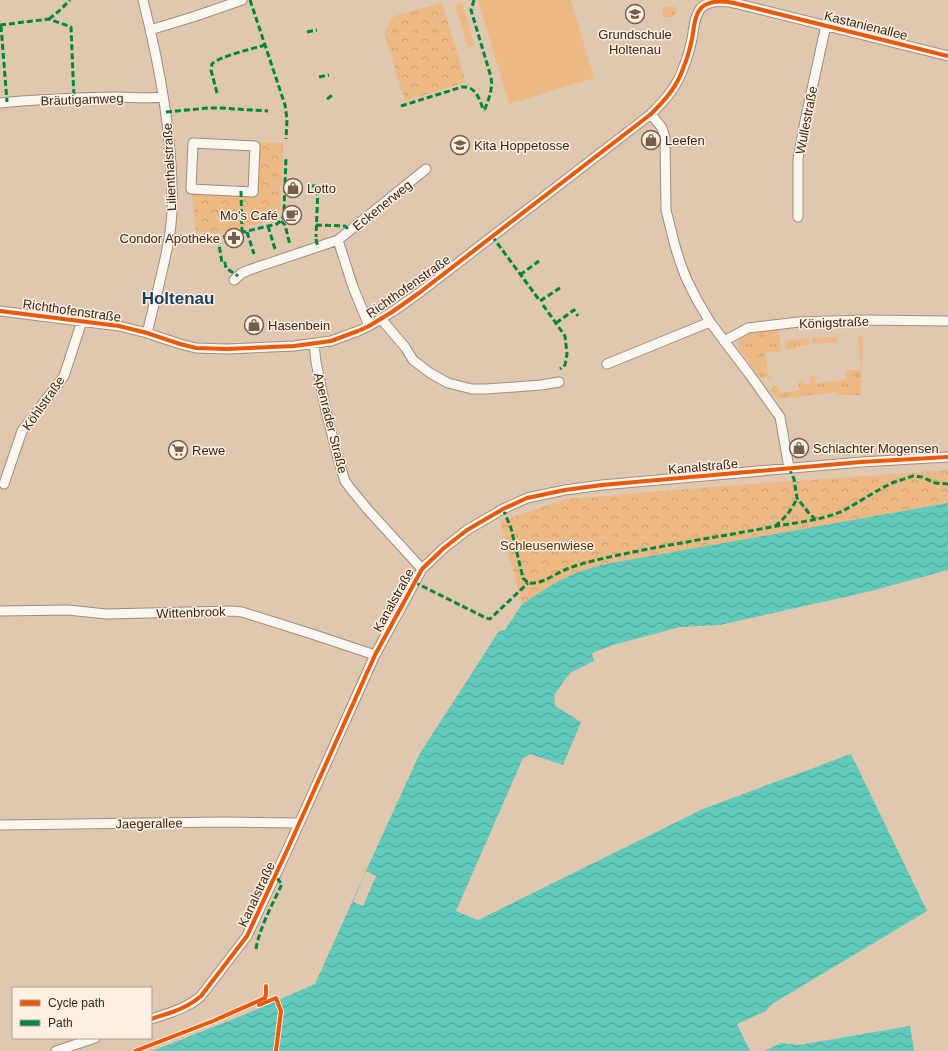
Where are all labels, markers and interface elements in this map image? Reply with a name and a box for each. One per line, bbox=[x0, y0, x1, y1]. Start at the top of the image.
school or university icon: Grundschule Holtenau bbox=[624, 3, 646, 25]
street label: Kastanienallee bbox=[823, 8, 909, 43]
place label: Grundschule Holtenau bbox=[598, 27, 672, 57]
street label: Wullestraße bbox=[793, 85, 820, 155]
street label: Bräutigamweg bbox=[40, 91, 124, 108]
street label: Lilienthalstraße bbox=[160, 123, 179, 211]
shop icon: Leefen bbox=[640, 129, 662, 151]
place label: Leefen bbox=[665, 133, 705, 148]
school or university icon: Kita Hoppetosse bbox=[449, 134, 471, 156]
place label: Kita Hoppetosse bbox=[474, 138, 569, 153]
shop icon: Lotto bbox=[282, 177, 304, 199]
street label: Eckenerweg bbox=[350, 177, 415, 234]
place label: Lotto bbox=[307, 181, 336, 196]
cafe icon: Mo's Café bbox=[281, 204, 303, 226]
place label: Mo's Café bbox=[220, 208, 278, 223]
pharmacy icon: Condor Apotheke bbox=[223, 227, 245, 249]
place label: Condor Apotheke bbox=[120, 231, 220, 246]
street label: Richthofenstraße bbox=[363, 252, 453, 321]
district label: Holtenau bbox=[142, 289, 214, 308]
street label: Richthofenstraße bbox=[22, 296, 122, 325]
shop icon: Hasenbein bbox=[243, 314, 265, 336]
street label: Königstraße bbox=[799, 314, 869, 331]
place label: Hasenbein bbox=[268, 318, 330, 333]
street label: Apenrader Straße bbox=[311, 371, 350, 475]
street label: Köhlstraße bbox=[19, 373, 68, 433]
shop icon: Schlachter Mogensen bbox=[788, 437, 810, 459]
supermarket icon: Rewe bbox=[167, 439, 189, 461]
place label: Schlachter Mogensen bbox=[813, 441, 939, 456]
place label: Rewe bbox=[192, 443, 225, 458]
street label: Kanalstraße bbox=[667, 456, 739, 477]
park label: Schleusenwiese bbox=[500, 538, 594, 553]
street label: Kanalstraße bbox=[370, 566, 417, 635]
street label: Wittenbrook bbox=[156, 604, 226, 621]
street label: Jaegerallee bbox=[115, 815, 183, 832]
street label: Kanalstraße bbox=[235, 859, 278, 929]
legend bbox=[12, 987, 152, 1039]
text: Cycle path bbox=[48, 996, 105, 1010]
text: Path bbox=[48, 1016, 73, 1030]

